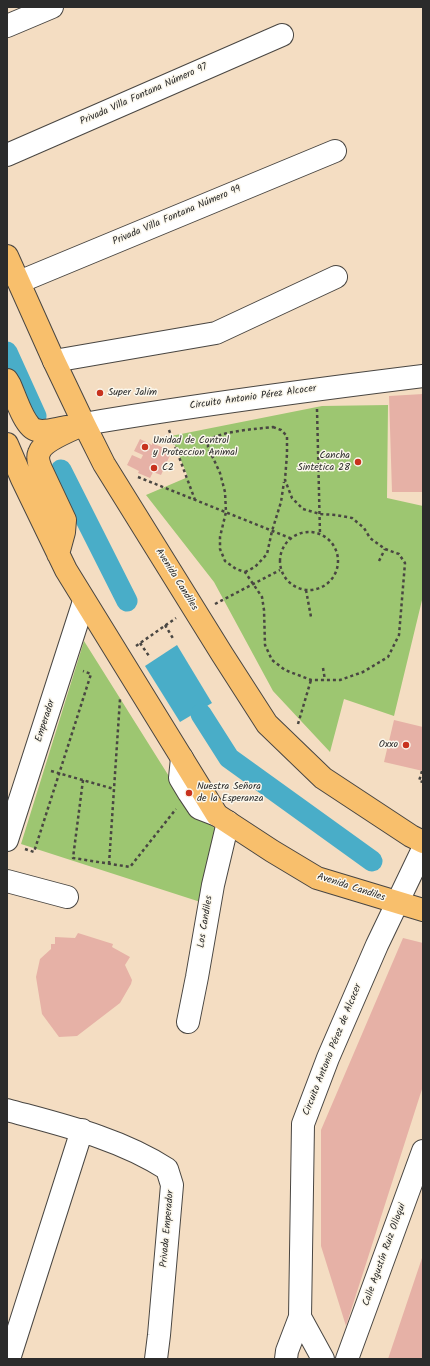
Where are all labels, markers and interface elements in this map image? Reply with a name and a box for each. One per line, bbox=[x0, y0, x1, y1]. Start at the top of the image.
street label: Privada Villa Fontana Número 97 bbox=[78, 61, 210, 129]
street label: Privada Villa Fontana Número 99 bbox=[111, 183, 243, 249]
street label: Circuito Antonio Pérez Alcocer bbox=[189, 383, 317, 413]
place label: Super Jalím bbox=[108, 387, 157, 399]
marker: Super Jalím bbox=[95, 388, 105, 398]
place label: Unidad de Control y Proteccion Animal bbox=[153, 435, 237, 458]
marker: Unidad de Control y Proteccion Animal bbox=[140, 442, 150, 452]
place label: Cancha Sintetica 28 bbox=[297, 450, 350, 474]
marker: Cancha Sintetica 28 bbox=[353, 457, 363, 467]
place label: C2 bbox=[162, 462, 174, 474]
marker: C2 bbox=[149, 463, 159, 473]
street label: Avenida Candiles bbox=[152, 547, 200, 613]
street label: Emperador bbox=[34, 698, 58, 744]
place label: Oxxo bbox=[379, 739, 398, 751]
marker: Oxxo bbox=[401, 740, 411, 750]
place label: Nuestra Señora de la Esperanza bbox=[197, 781, 263, 804]
marker: Nuestra Señora de la Esperanza bbox=[184, 788, 194, 798]
street label: Avenida Candiles bbox=[315, 871, 387, 905]
street label: Los Candiles bbox=[196, 895, 216, 949]
street label: Circuito Antonio Pérez de Alcocer bbox=[301, 982, 365, 1118]
street label: Privada Emperador bbox=[159, 1190, 177, 1268]
street label: Calle Agustín Ruiz Olloqui bbox=[361, 1202, 409, 1308]

